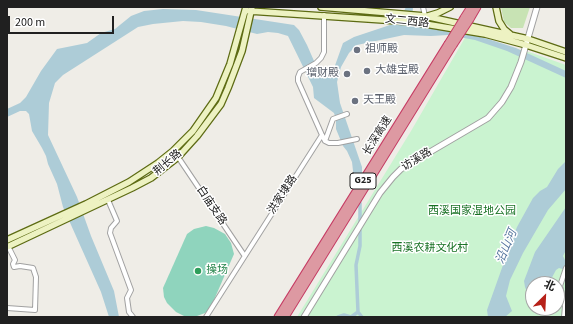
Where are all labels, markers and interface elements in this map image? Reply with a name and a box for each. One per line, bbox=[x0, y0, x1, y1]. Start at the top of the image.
scale bar bbox=[10, 8, 116, 34]
street label: 文二西路 bbox=[384, 13, 430, 31]
text: 200 m bbox=[15, 14, 45, 31]
place label: 祖师殿 bbox=[365, 43, 398, 57]
marker: 祖师殿 bbox=[352, 45, 362, 55]
place label: 大雄宝殿 bbox=[375, 64, 419, 78]
marker: 大雄宝殿 bbox=[362, 66, 372, 76]
place label: 增财殿 bbox=[306, 67, 339, 81]
marker: 增财殿 bbox=[342, 69, 352, 79]
place label: 天王殿 bbox=[363, 94, 396, 108]
marker: 天王殿 bbox=[350, 96, 360, 106]
street label: 长深高速 bbox=[361, 114, 395, 158]
street label: 访溪路 bbox=[400, 146, 434, 174]
street label: 荆长路 bbox=[151, 147, 185, 179]
street label: 洪家埭路 bbox=[265, 173, 301, 217]
road number: G25 bbox=[350, 173, 376, 189]
street label: 白庙支路 bbox=[193, 184, 229, 228]
park label: 西溪国家湿地公园 bbox=[428, 205, 516, 219]
water label: 沿山河 bbox=[493, 228, 521, 266]
park label: 西溪农耕文化村 bbox=[392, 242, 468, 256]
place label: 操场 bbox=[206, 264, 228, 278]
marker: 操场 bbox=[193, 266, 203, 276]
north arrow bbox=[525, 276, 565, 316]
text: 北 bbox=[542, 276, 558, 295]

